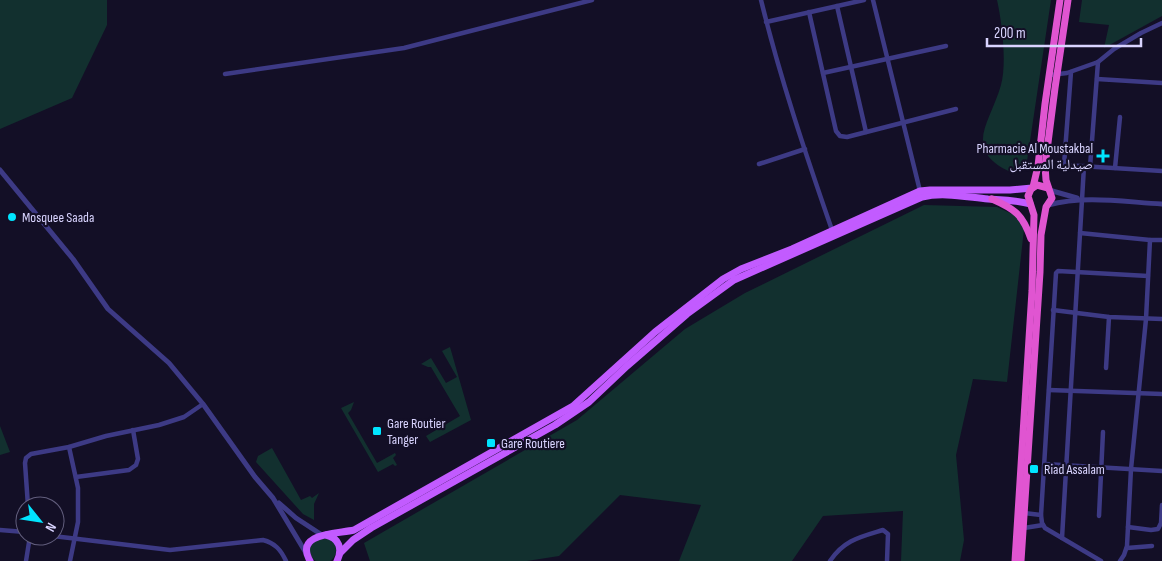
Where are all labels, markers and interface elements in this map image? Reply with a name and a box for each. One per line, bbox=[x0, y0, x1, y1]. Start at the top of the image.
scale bar bbox=[987, 15, 1141, 47]
text: 200 m bbox=[994, 24, 1026, 43]
place label: Pharmacie Al Moustakbal صيدلية المستقبل bbox=[977, 140, 1093, 173]
marker: Pharmacie Al Moustakbal صيدلية المستقبل bbox=[1097, 150, 1109, 162]
place label: Mosquee Saada bbox=[22, 209, 94, 226]
marker: Mosquee Saada bbox=[6, 211, 18, 223]
place label: Gare Routier Tanger bbox=[387, 415, 445, 448]
marker: Gare Routier Tanger bbox=[371, 425, 383, 437]
place label: Gare Routiere bbox=[501, 435, 565, 452]
marker: Gare Routiere bbox=[485, 437, 497, 449]
place label: Riad Assalam bbox=[1044, 461, 1105, 478]
marker: Riad Assalam bbox=[1028, 463, 1040, 475]
north arrow bbox=[15, 496, 65, 546]
text: N bbox=[42, 520, 60, 535]

